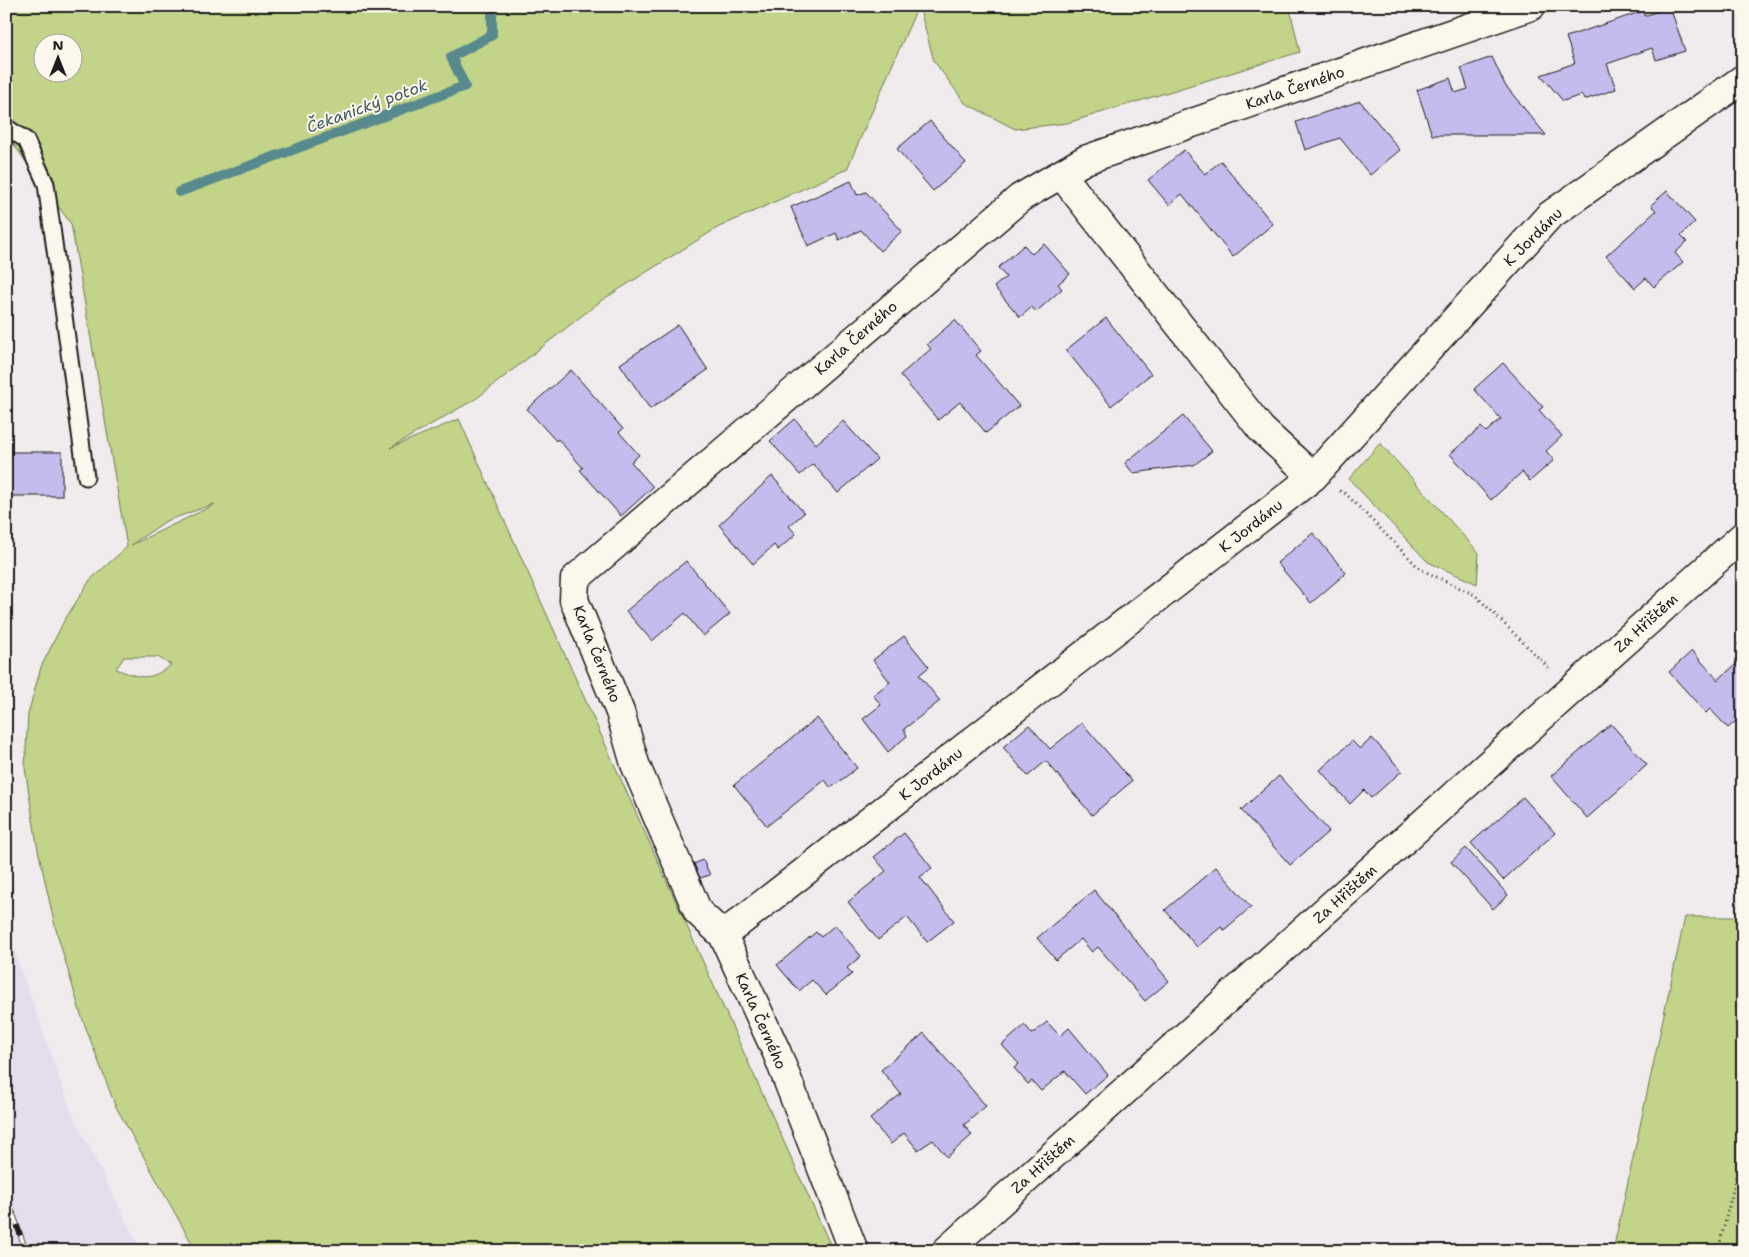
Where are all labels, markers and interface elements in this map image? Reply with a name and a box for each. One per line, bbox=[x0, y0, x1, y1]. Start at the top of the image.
north arrow bbox=[32, 32, 82, 82]
text: N bbox=[52, 36, 64, 54]
street label: Karla Černého bbox=[1243, 61, 1347, 114]
water label: Čekanický potok bbox=[304, 74, 430, 138]
street label: K Jordánu bbox=[1499, 203, 1567, 271]
street label: Karla Černého bbox=[810, 296, 902, 379]
street label: K Jordánu bbox=[1215, 495, 1287, 557]
street label: Za Hřištěm bbox=[1610, 589, 1682, 657]
street label: Karla Černého bbox=[568, 602, 627, 706]
street label: K Jordánu bbox=[895, 743, 967, 805]
street label: Za Hřištěm bbox=[1309, 860, 1381, 928]
street label: Karla Černého bbox=[731, 969, 792, 1072]
street label: Za Hřištěm bbox=[1007, 1130, 1079, 1198]

